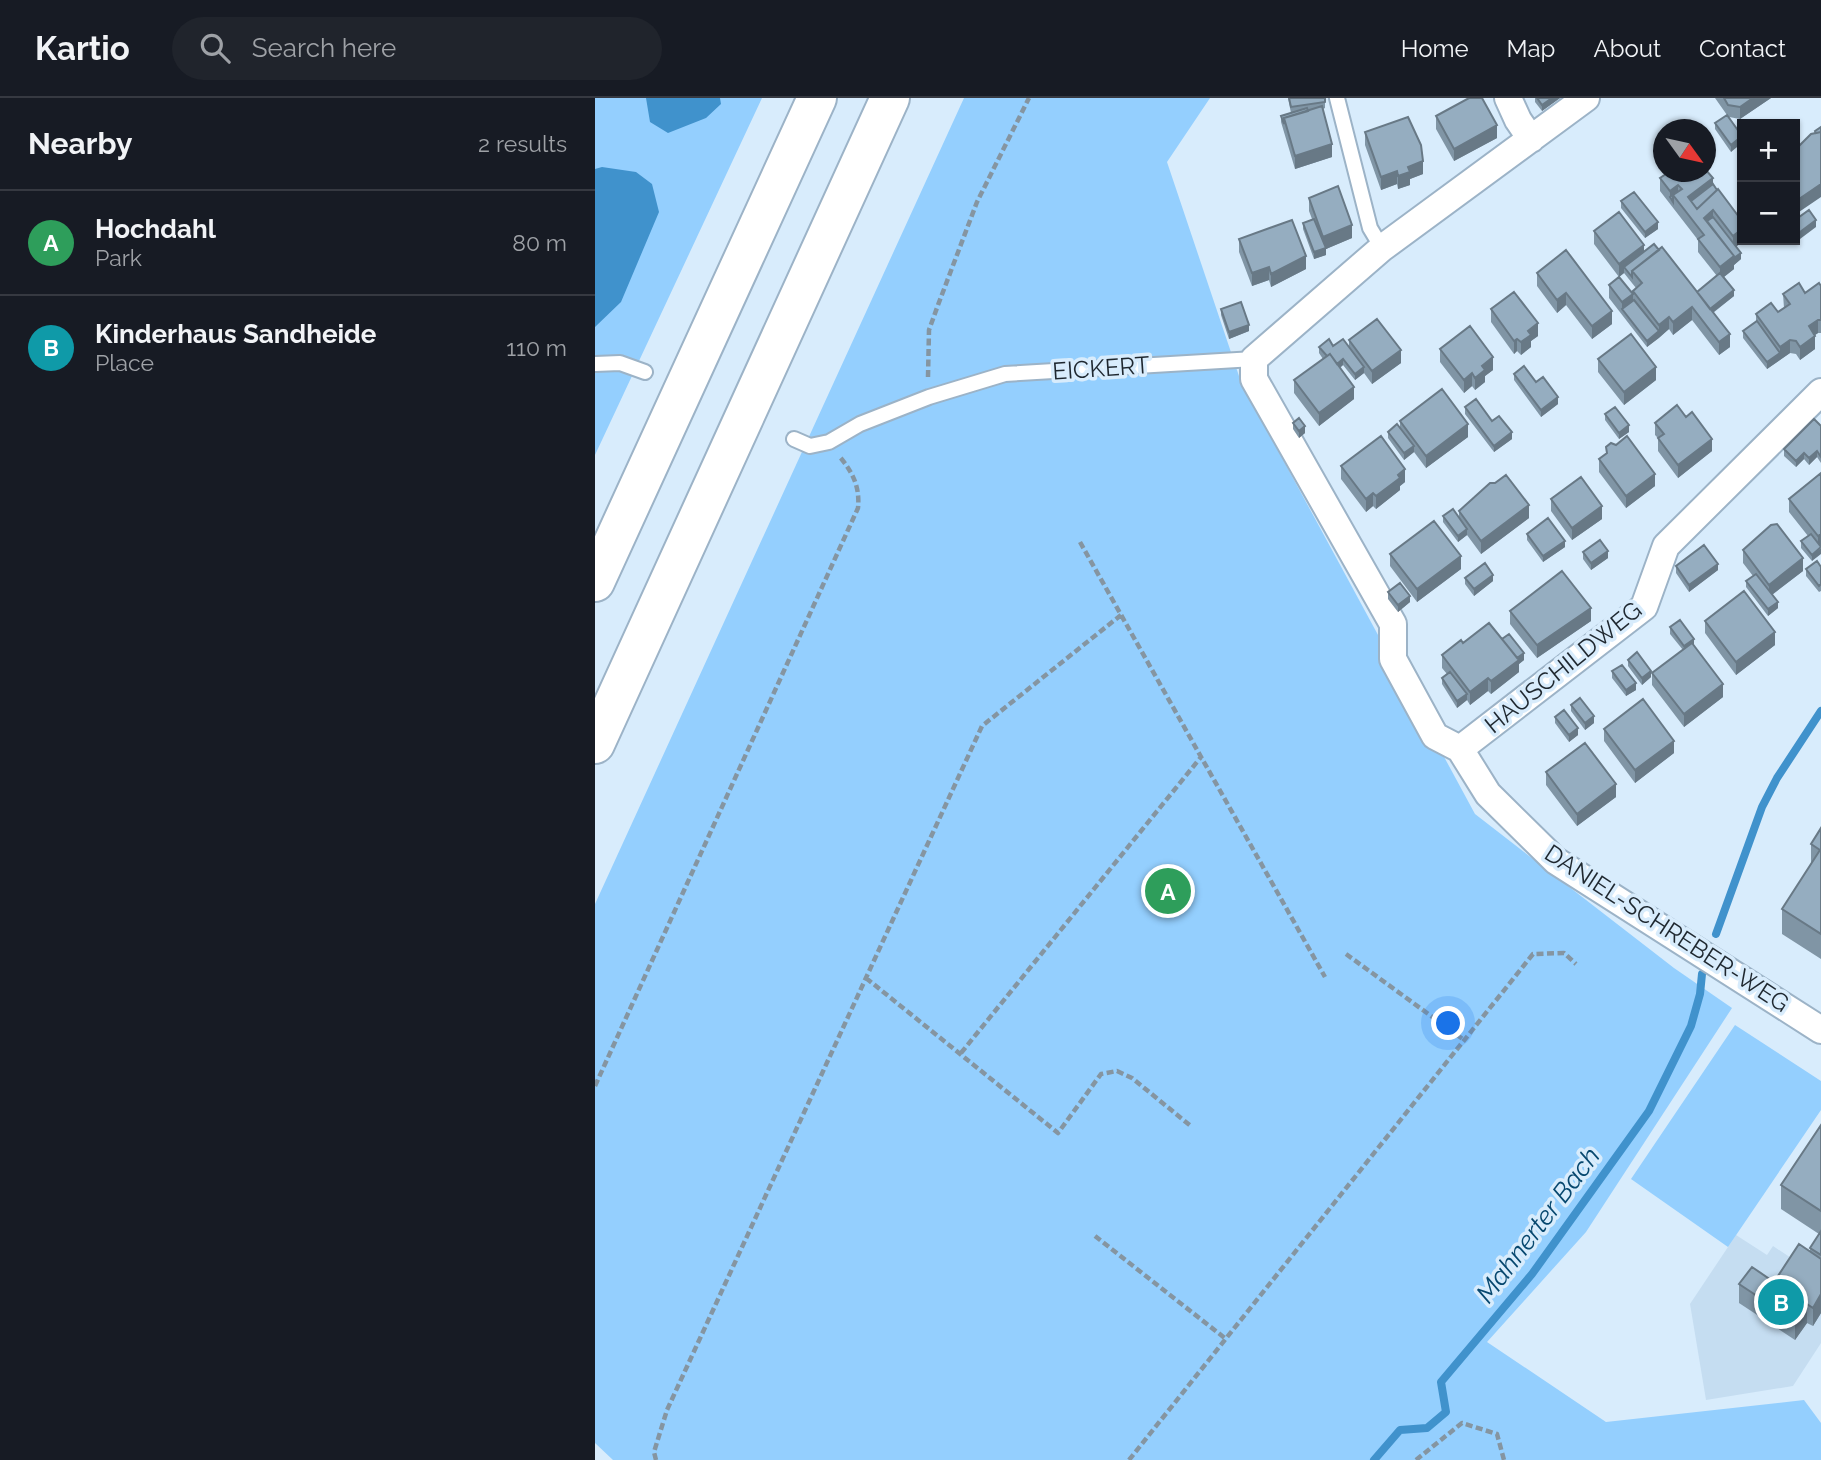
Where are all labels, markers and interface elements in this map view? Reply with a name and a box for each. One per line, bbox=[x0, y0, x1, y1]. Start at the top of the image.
search box bbox=[172, 17, 662, 80]
text: Kartio bbox=[35, 29, 130, 68]
icon: search bbox=[196, 29, 234, 67]
text: Search here bbox=[252, 33, 396, 63]
text: Home bbox=[1401, 34, 1469, 63]
text: Map bbox=[1507, 34, 1555, 63]
text: About bbox=[1593, 34, 1661, 63]
text: Contact bbox=[1699, 34, 1786, 63]
north arrow bbox=[1653, 119, 1716, 182]
map controls bbox=[1737, 119, 1800, 245]
button: + bbox=[1737, 119, 1800, 182]
text: Nearby bbox=[28, 126, 132, 161]
text: 2 results bbox=[478, 130, 567, 157]
button: − bbox=[1737, 182, 1800, 245]
text: Hochdahl bbox=[95, 214, 216, 244]
text: A bbox=[43, 229, 59, 256]
text: 80 m bbox=[512, 229, 567, 256]
text: Park bbox=[95, 244, 142, 271]
text: Kinderhaus Sandheide bbox=[95, 319, 376, 349]
text: B bbox=[43, 334, 59, 361]
text: 110 m bbox=[506, 334, 567, 361]
text: Place bbox=[95, 349, 154, 376]
street label: EICKERT bbox=[1051, 350, 1151, 386]
street label: HAUSCHILDWEG bbox=[1479, 595, 1647, 739]
street label: DANIEL-SCHREBER-WEG bbox=[1539, 838, 1795, 1018]
pin: A bbox=[1145, 865, 1191, 917]
your location bbox=[1431, 1006, 1465, 1040]
water label: Mahnerter Bach bbox=[1470, 1142, 1606, 1308]
pin: B bbox=[1758, 1276, 1804, 1328]

